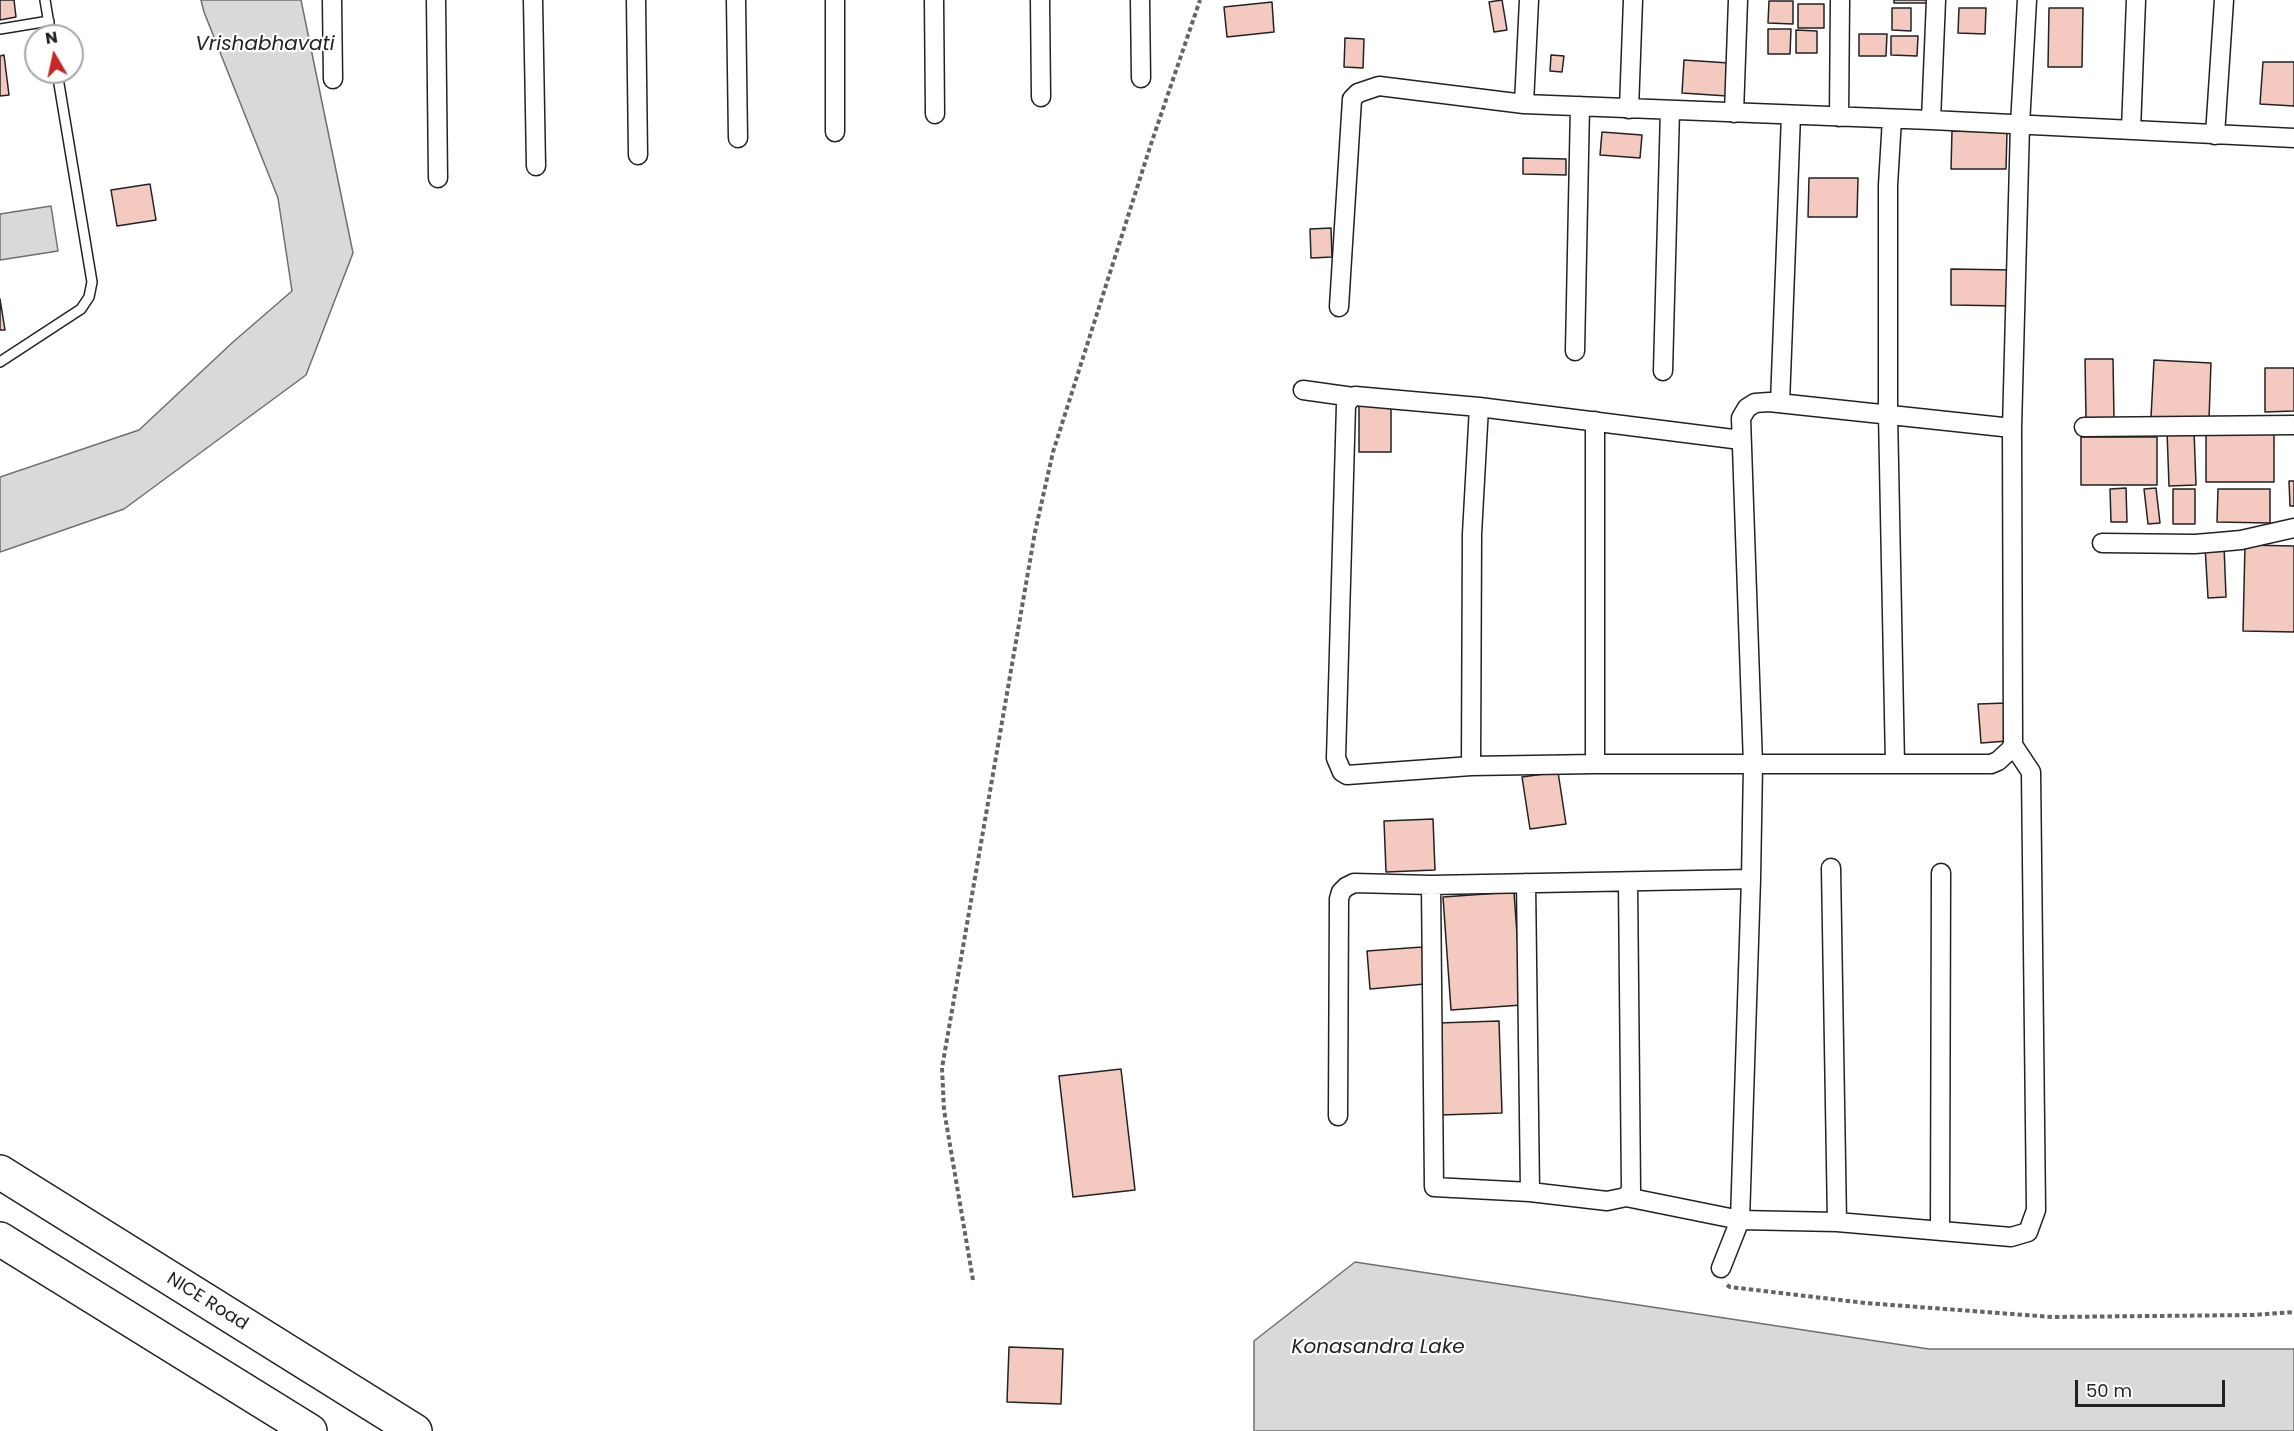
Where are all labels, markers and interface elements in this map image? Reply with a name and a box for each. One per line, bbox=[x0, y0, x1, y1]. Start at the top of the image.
north arrow bbox=[24, 24, 84, 84]
text: N bbox=[44, 25, 59, 50]
water label: Vrishabhavati bbox=[195, 33, 335, 57]
street label: NICE Road bbox=[162, 1269, 252, 1335]
water label: Konasandra Lake bbox=[1291, 1336, 1465, 1360]
scale bar bbox=[2078, 1368, 2228, 1406]
text: 50 m bbox=[2086, 1378, 2132, 1403]

